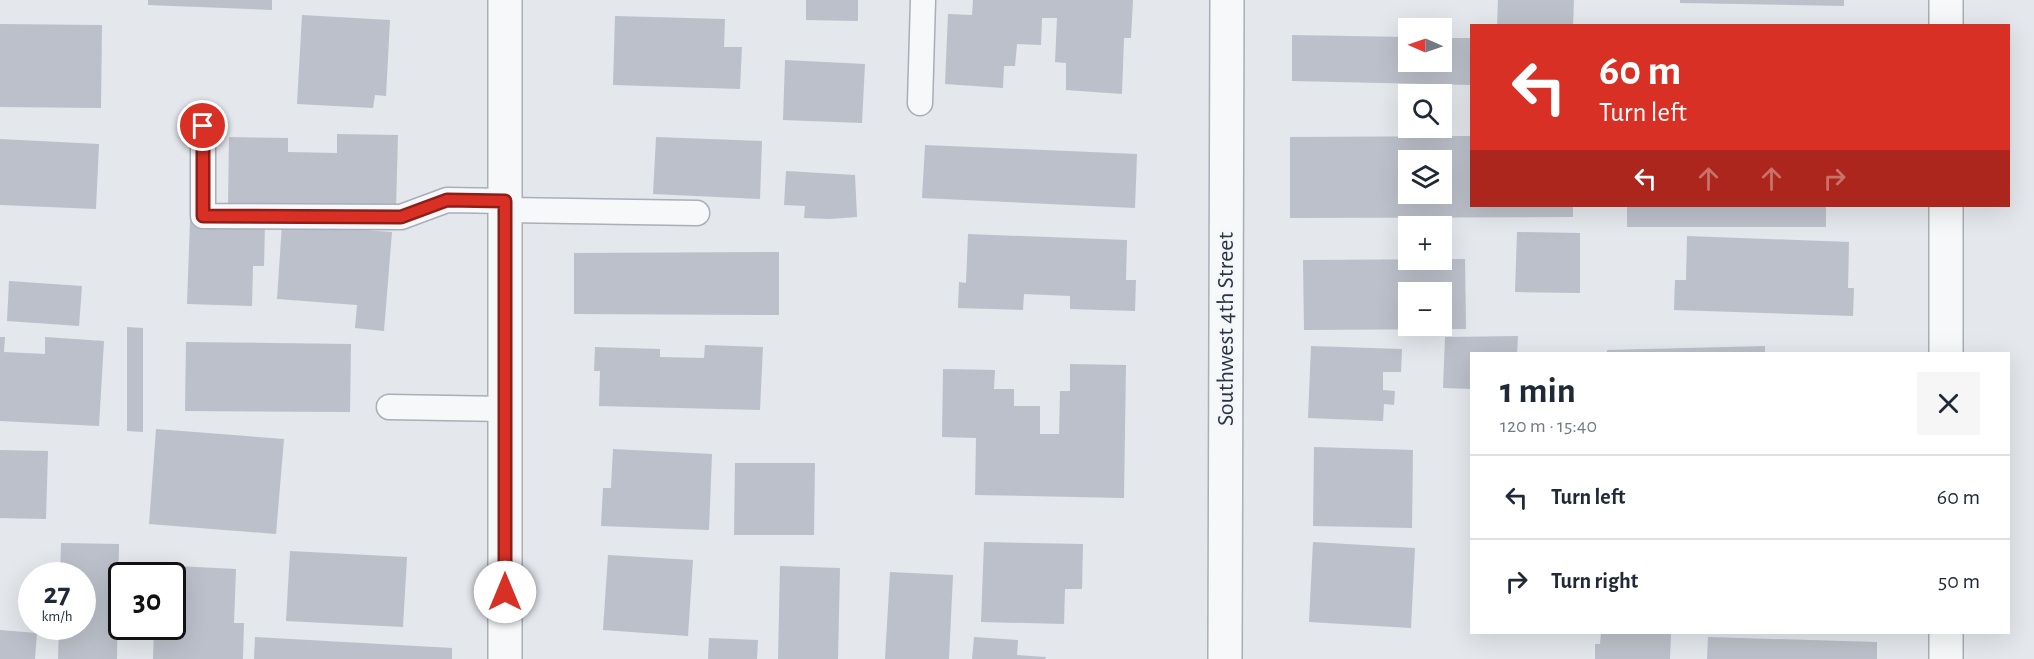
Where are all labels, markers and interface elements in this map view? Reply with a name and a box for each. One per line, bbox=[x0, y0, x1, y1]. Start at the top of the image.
north arrow bbox=[1398, 18, 1452, 72]
map controls bbox=[1398, 18, 1452, 336]
icon: left bbox=[1500, 48, 1578, 126]
text: 60 m bbox=[1599, 50, 1681, 92]
button: search bbox=[1398, 84, 1452, 138]
text: Turn left bbox=[1599, 99, 1687, 126]
pin bbox=[177, 100, 228, 151]
icon: arrive bbox=[186, 109, 219, 142]
button: layers bbox=[1398, 150, 1452, 204]
icon: left bbox=[1629, 162, 1662, 195]
icon: ahead bbox=[1692, 162, 1725, 195]
icon: ahead bbox=[1755, 162, 1788, 195]
icon: right bbox=[1818, 162, 1851, 195]
button: + bbox=[1398, 216, 1452, 270]
street label: Southwest 4th Street bbox=[1214, 232, 1238, 426]
button: − bbox=[1398, 282, 1452, 336]
button: close bbox=[1917, 372, 1980, 435]
text: 1 min bbox=[1500, 373, 1576, 409]
text: 120 m · 15:40 bbox=[1500, 416, 1597, 436]
icon: left bbox=[1500, 481, 1533, 514]
text: Turn left bbox=[1551, 486, 1625, 508]
text: 60 m bbox=[1937, 486, 1980, 508]
position arrow bbox=[473, 560, 537, 624]
speed limit sign: 30 bbox=[108, 562, 186, 640]
icon: right bbox=[1500, 565, 1533, 598]
text: Turn right bbox=[1551, 570, 1638, 592]
text: 50 m bbox=[1938, 570, 1980, 592]
text: 27 bbox=[43, 579, 71, 609]
text: km/h bbox=[42, 609, 72, 624]

